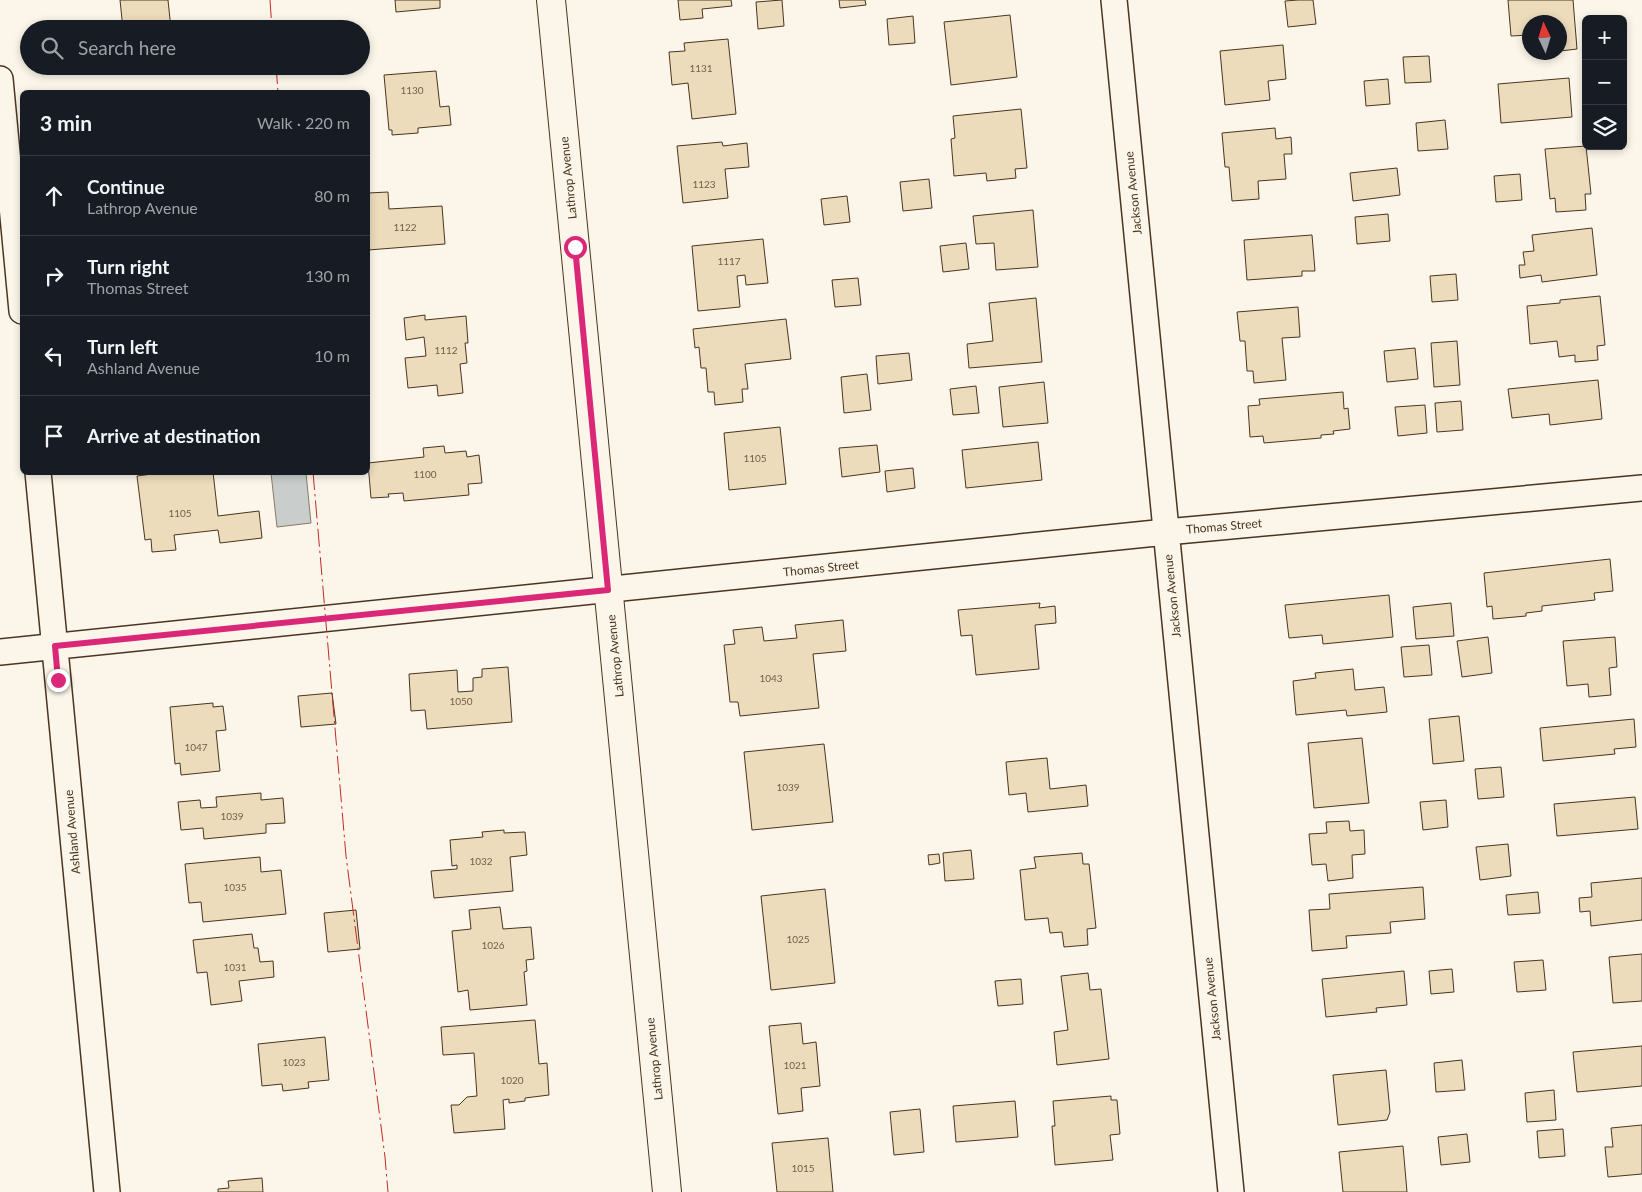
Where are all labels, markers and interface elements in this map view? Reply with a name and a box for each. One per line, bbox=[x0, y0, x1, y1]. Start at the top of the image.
north arrow bbox=[1522, 15, 1567, 60]
map controls bbox=[1582, 15, 1627, 150]
button: + bbox=[1582, 15, 1627, 60]
search box bbox=[20, 20, 370, 75]
icon: search bbox=[38, 34, 66, 62]
text: Search here bbox=[78, 36, 176, 59]
button: − bbox=[1582, 60, 1627, 105]
house number: 1131 bbox=[689, 62, 713, 74]
house number: 1130 bbox=[400, 84, 424, 96]
button: layers bbox=[1582, 105, 1627, 150]
text: 3 min bbox=[40, 110, 92, 135]
text: Walk · 220 m bbox=[257, 113, 350, 132]
street label: Lathrop Avenue bbox=[556, 136, 580, 220]
street label: Jackson Avenue bbox=[1121, 151, 1145, 235]
text: Continue bbox=[87, 175, 165, 198]
house number: 1123 bbox=[692, 178, 716, 190]
icon: ahead bbox=[40, 182, 68, 210]
text: 80 m bbox=[314, 186, 350, 205]
text: Lathrop Avenue bbox=[87, 198, 198, 217]
house number: 1122 bbox=[393, 221, 417, 233]
route start bbox=[564, 236, 587, 259]
text: Turn right bbox=[87, 255, 169, 278]
house number: 1117 bbox=[717, 255, 741, 267]
icon: right bbox=[40, 262, 68, 290]
text: 130 m bbox=[305, 266, 350, 285]
text: Thomas Street bbox=[87, 278, 189, 297]
text: Turn left bbox=[87, 335, 158, 358]
icon: left bbox=[40, 342, 68, 370]
house number: 1112 bbox=[434, 344, 458, 356]
text: 10 m bbox=[314, 346, 350, 365]
text: Ashland Avenue bbox=[87, 358, 200, 377]
icon: arrive bbox=[40, 422, 68, 450]
text: Arrive at destination bbox=[87, 424, 260, 447]
house number: 1105 bbox=[743, 452, 767, 464]
house number: 1100 bbox=[413, 468, 437, 480]
house number: 1105 bbox=[168, 507, 192, 519]
street label: Thomas Street bbox=[1185, 515, 1263, 537]
street label: Jackson Avenue bbox=[1160, 554, 1184, 638]
street label: Thomas Street bbox=[782, 556, 860, 579]
street label: Lathrop Avenue bbox=[603, 614, 627, 698]
route end bbox=[47, 669, 70, 692]
house number: 1043 bbox=[759, 672, 783, 684]
house number: 1050 bbox=[449, 695, 473, 707]
house number: 1047 bbox=[184, 741, 208, 753]
house number: 1039 bbox=[776, 781, 800, 793]
street label: Ashland Avenue bbox=[61, 789, 83, 875]
house number: 1039 bbox=[220, 810, 244, 822]
house number: 1032 bbox=[469, 855, 493, 867]
house number: 1035 bbox=[223, 881, 247, 893]
house number: 1025 bbox=[786, 933, 810, 945]
house number: 1026 bbox=[481, 939, 505, 951]
street label: Jackson Avenue bbox=[1200, 957, 1224, 1041]
house number: 1031 bbox=[223, 961, 247, 973]
street label: Lathrop Avenue bbox=[642, 1017, 666, 1101]
house number: 1023 bbox=[282, 1056, 306, 1068]
house number: 1021 bbox=[783, 1059, 807, 1071]
house number: 1020 bbox=[500, 1074, 524, 1086]
house number: 1015 bbox=[791, 1162, 815, 1174]

